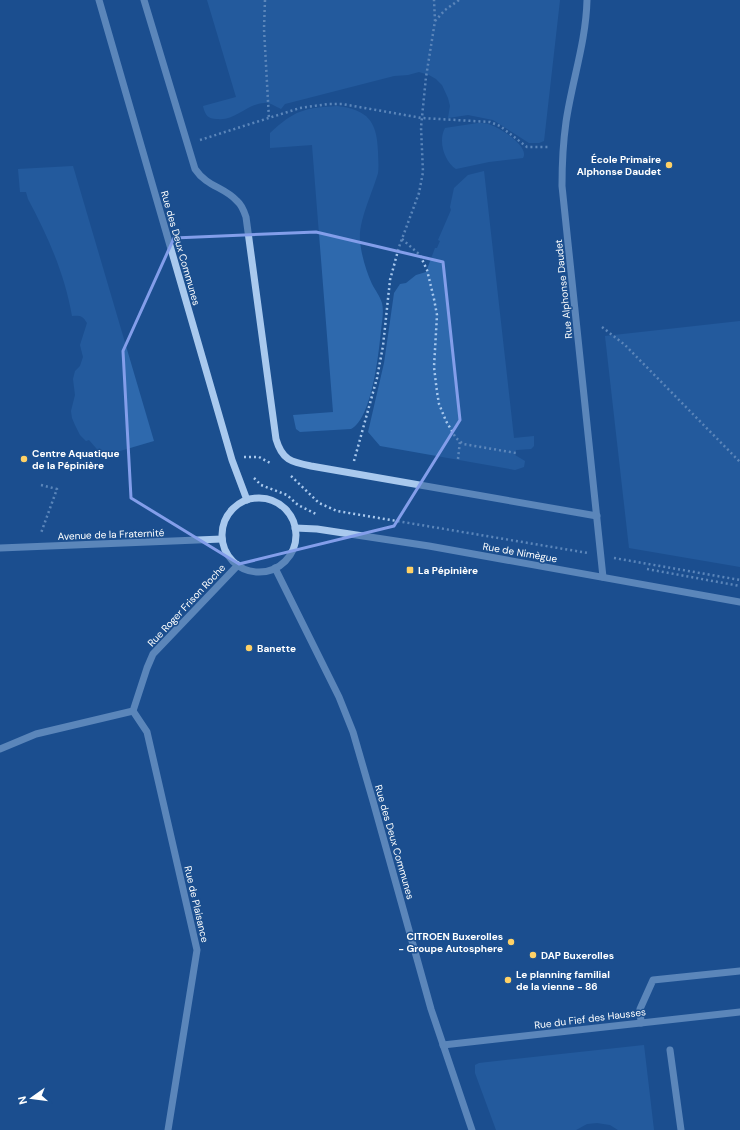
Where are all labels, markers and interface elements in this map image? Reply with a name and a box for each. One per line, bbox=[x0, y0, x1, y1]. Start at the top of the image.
place label: École Primaire Alphonse Daudet bbox=[577, 153, 661, 178]
marker: École Primaire Alphonse Daudet bbox=[664, 160, 674, 170]
street label: Rue des Deux Communes bbox=[158, 189, 203, 307]
street label: Rue Alphonse Daudet bbox=[552, 239, 575, 339]
place label: Centre Aquatique de la Pépinière bbox=[32, 447, 119, 472]
marker: Centre Aquatique de la Pépinière bbox=[19, 454, 29, 464]
street label: Avenue de la Fraternité bbox=[57, 526, 165, 543]
street label: Rue de Nimègue bbox=[482, 540, 559, 566]
street label: Rue Roger Frison Roche bbox=[145, 561, 228, 649]
place label: La Pépinière bbox=[418, 564, 478, 577]
marker: La Pépinière bbox=[405, 565, 415, 575]
place label: Banette bbox=[257, 642, 296, 655]
marker: Banette bbox=[244, 643, 254, 653]
street label: Rue des Deux Communes bbox=[372, 783, 417, 901]
street label: Rue de Plaisance bbox=[181, 865, 212, 944]
place label: CITROEN Buxerolles - Groupe Autosphere bbox=[398, 930, 503, 955]
marker: CITROEN Buxerolles - Groupe Autosphere bbox=[506, 937, 516, 947]
place label: DAP Buxerolles bbox=[541, 949, 614, 962]
marker: DAP Buxerolles bbox=[528, 950, 538, 960]
place label: Le planning familial de la vienne - 86 bbox=[516, 968, 610, 993]
marker: Le planning familial de la vienne - 86 bbox=[503, 975, 513, 985]
street label: Rue du Fief des Hausses bbox=[533, 1005, 647, 1032]
north arrow bbox=[12, 1078, 52, 1118]
text: N bbox=[15, 1095, 30, 1106]

